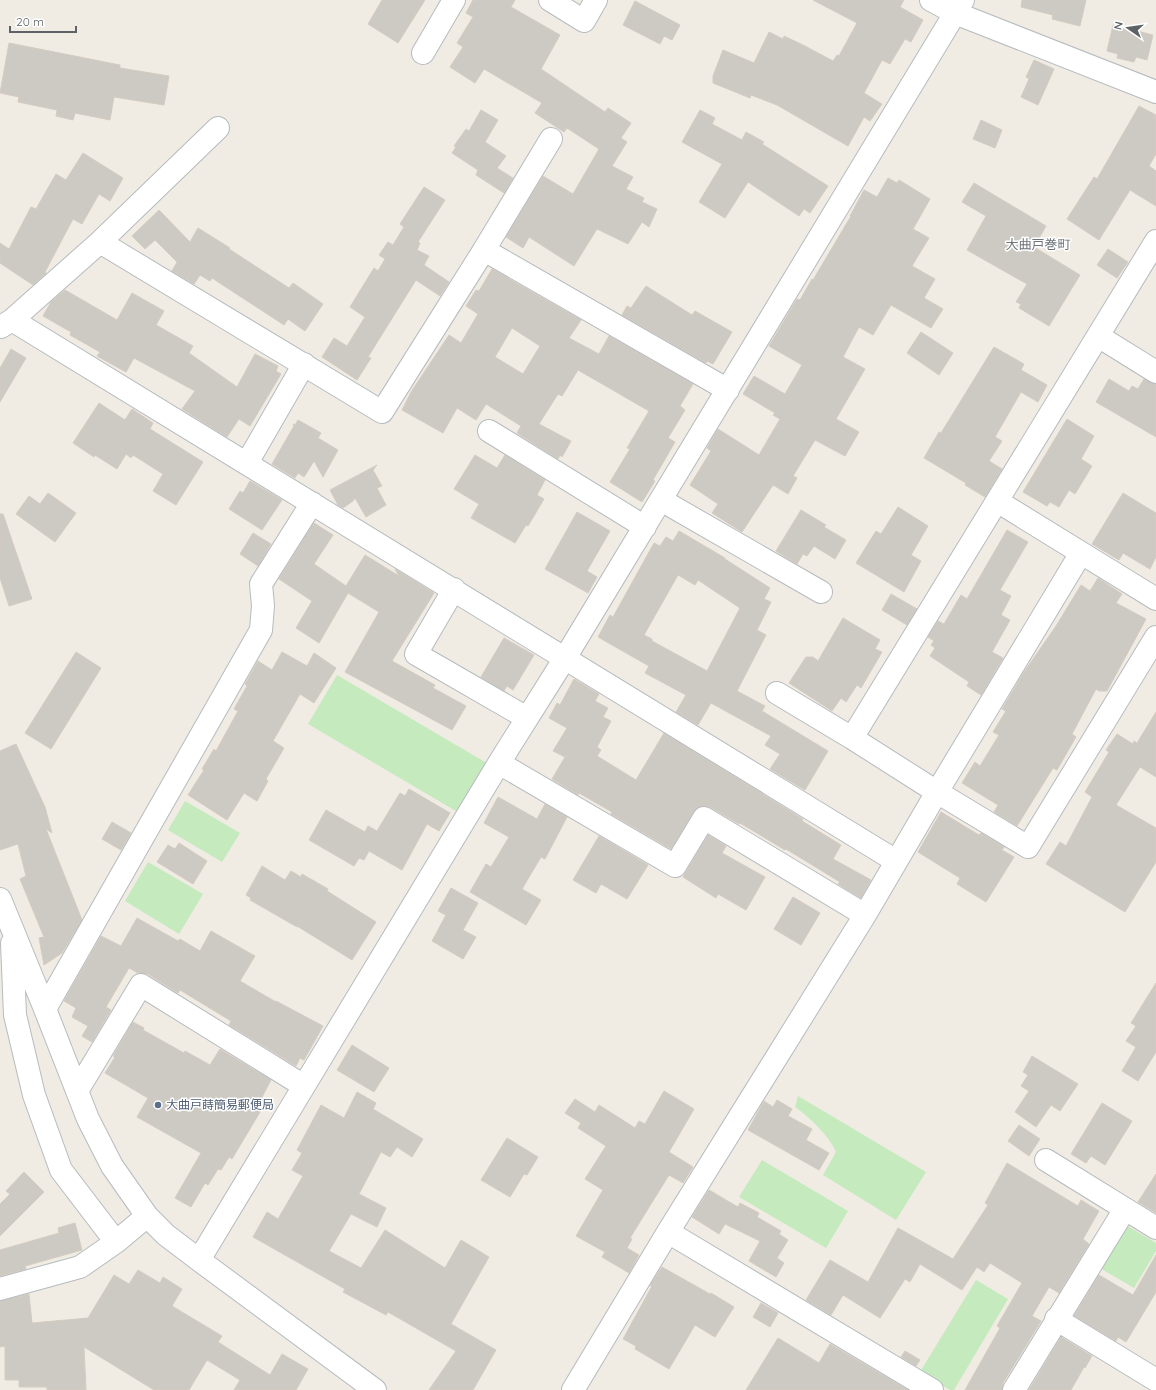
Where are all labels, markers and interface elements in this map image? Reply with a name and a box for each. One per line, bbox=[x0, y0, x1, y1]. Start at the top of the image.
scale bar bbox=[10, 8, 76, 34]
north arrow bbox=[1108, 8, 1148, 48]
text: 20 m bbox=[16, 14, 44, 29]
text: N bbox=[1111, 20, 1126, 31]
district label: 大曲戸巻町 bbox=[1005, 236, 1071, 252]
place label: 大曲戸蒔簡易郵便局 bbox=[166, 1097, 274, 1112]
marker: 大曲戸蒔簡易郵便局 bbox=[153, 1100, 163, 1110]

